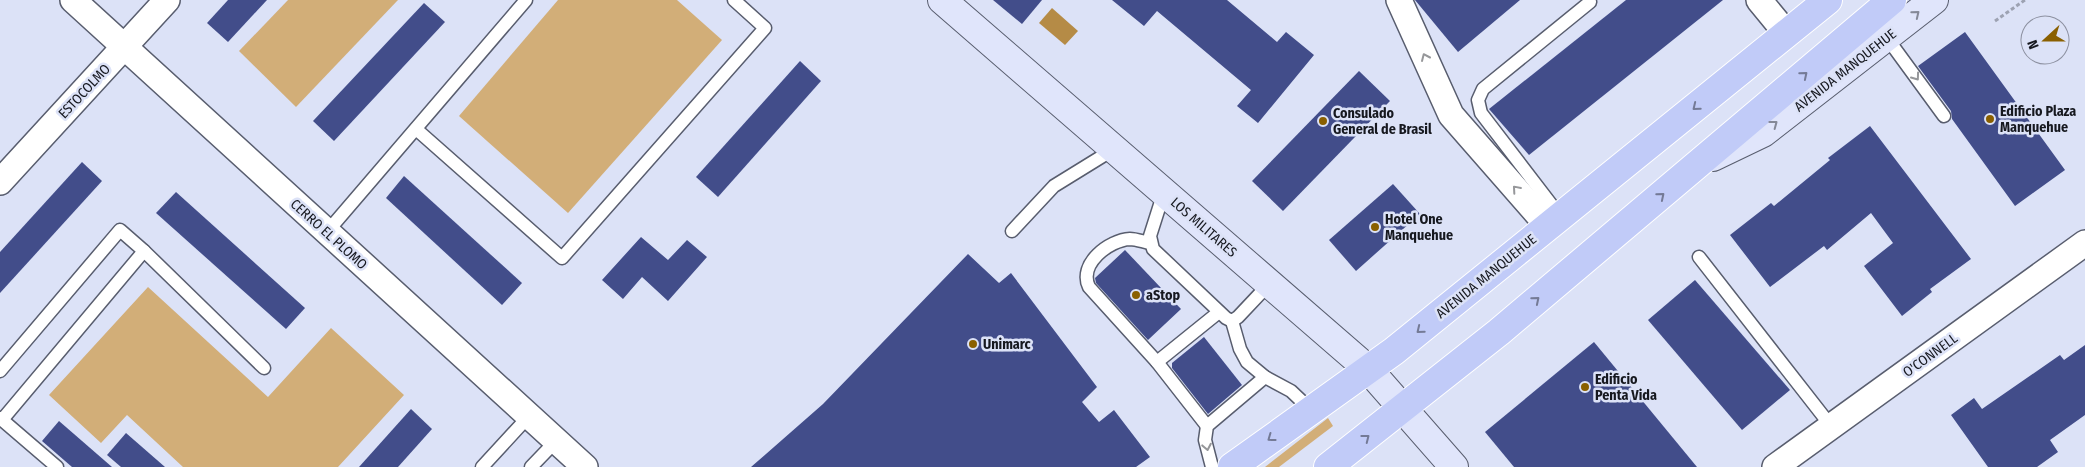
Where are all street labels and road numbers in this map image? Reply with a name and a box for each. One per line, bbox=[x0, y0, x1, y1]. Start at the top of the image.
street label: AVENIDA MANQUEHUE bbox=[1791, 25, 1900, 115]
street label: ESTOCOLMO bbox=[55, 60, 114, 122]
street label: LOS MILITARES bbox=[1167, 194, 1240, 261]
street label: CERRO EL PLOMO bbox=[287, 196, 371, 273]
street label: AVENIDA MANQUEHUE bbox=[1433, 230, 1540, 322]
street label: O'CONNELL bbox=[1900, 330, 1961, 381]

